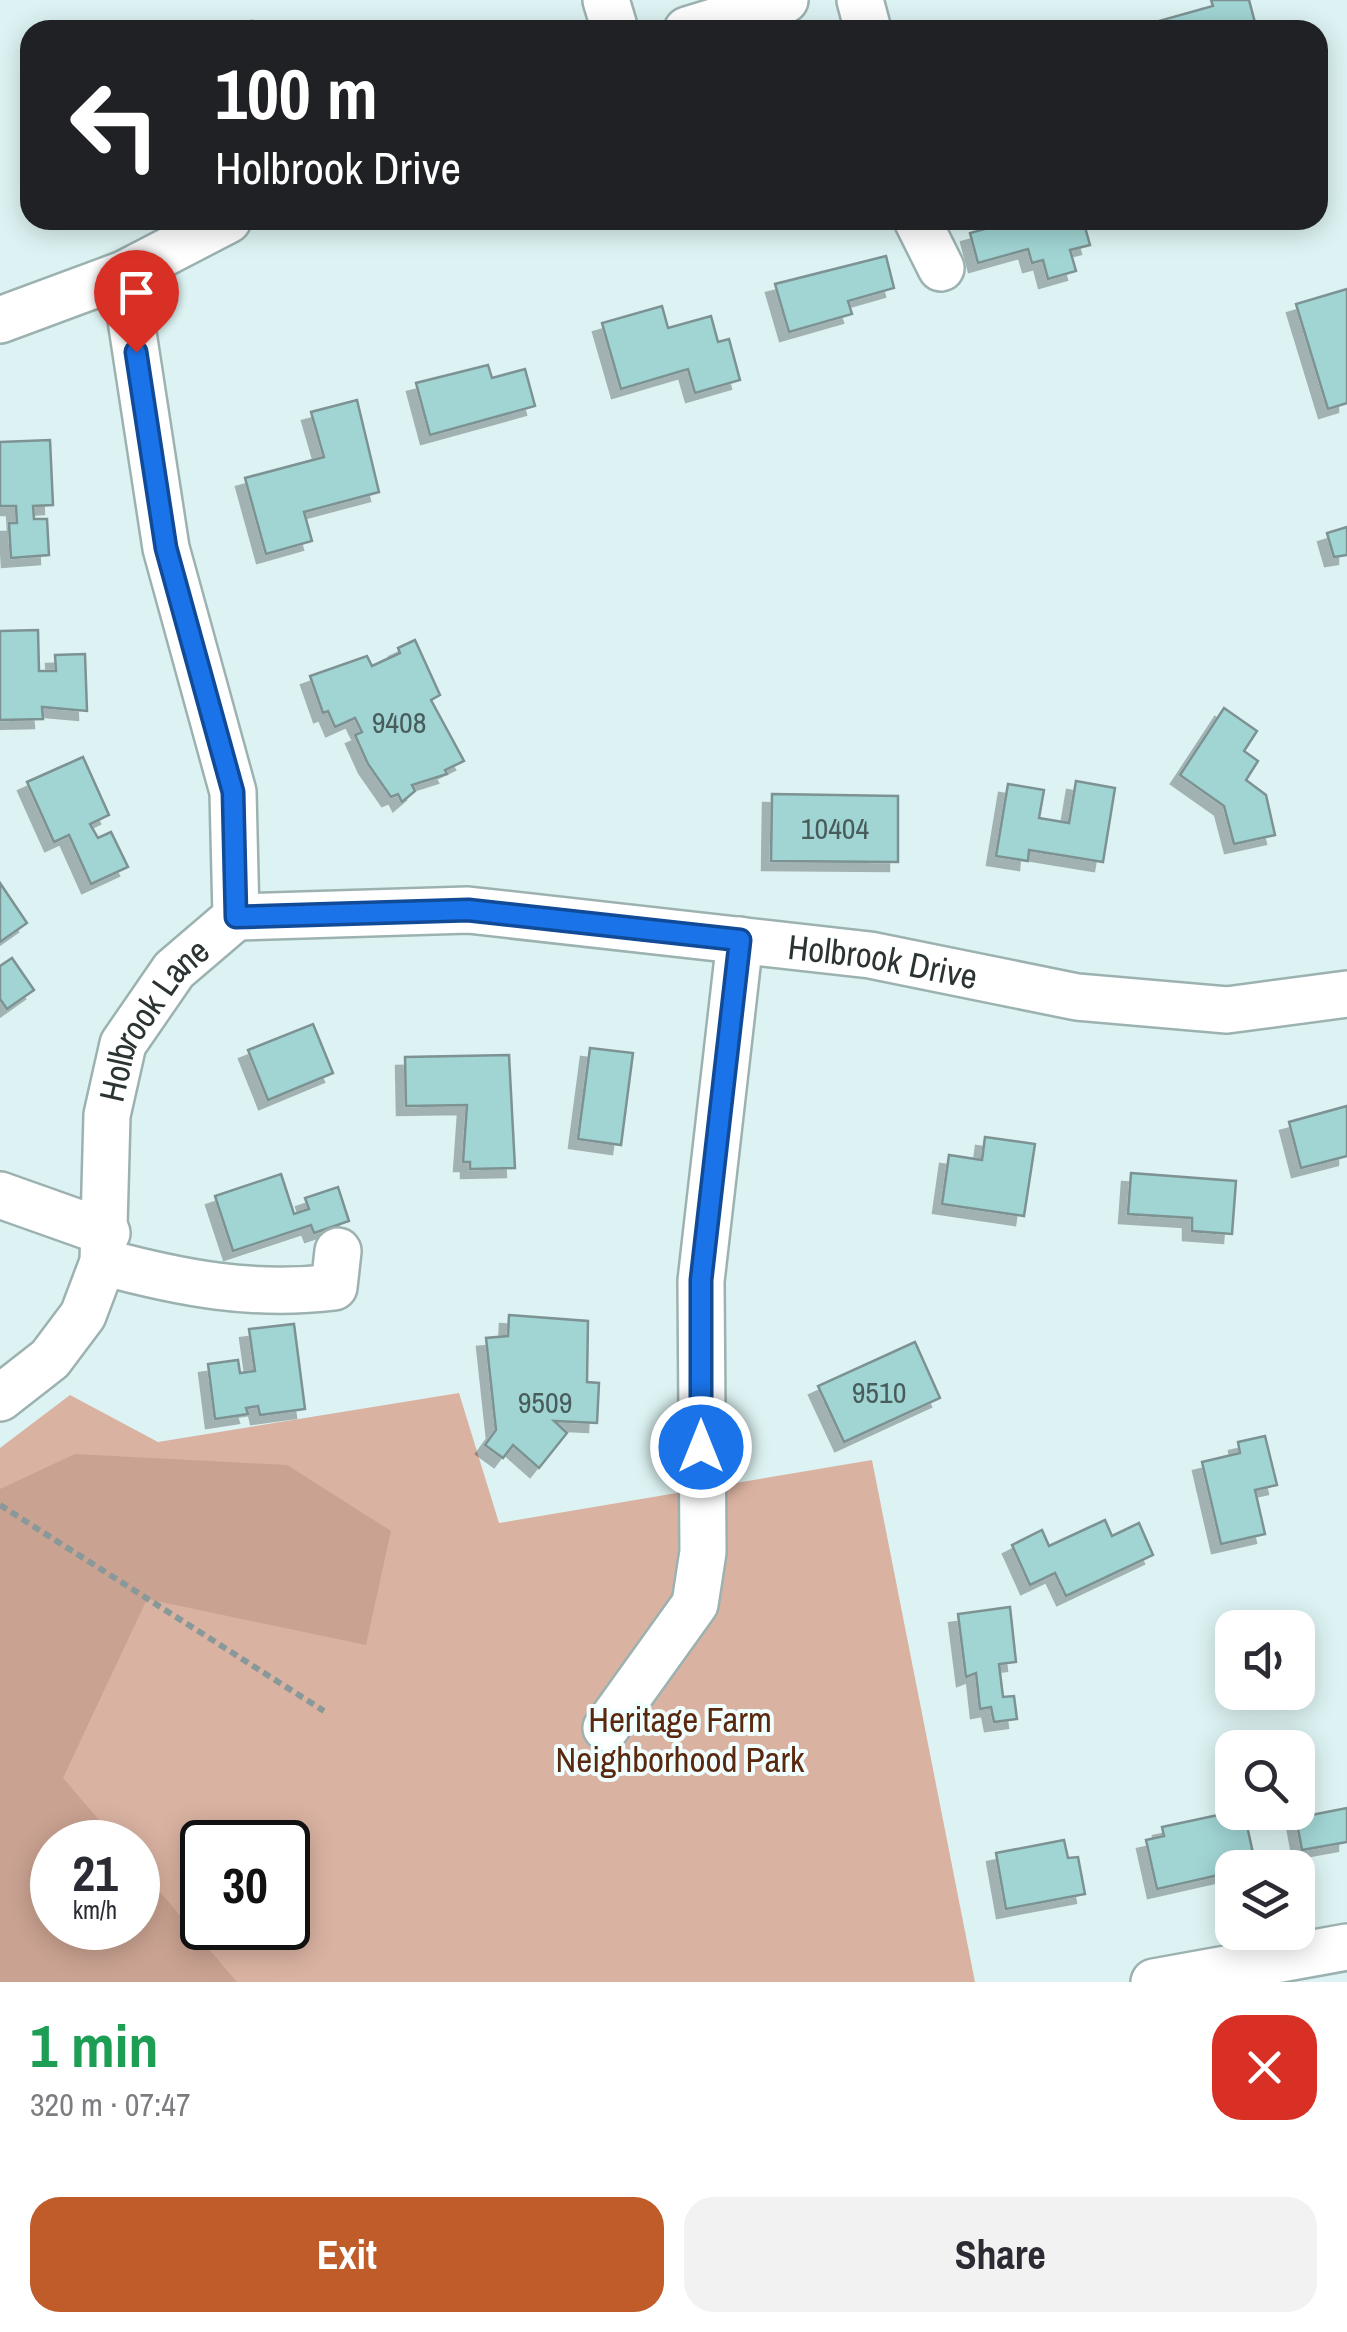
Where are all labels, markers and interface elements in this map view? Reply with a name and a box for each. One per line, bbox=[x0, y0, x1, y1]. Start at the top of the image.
text: 100 m bbox=[215, 47, 378, 141]
icon: left bbox=[50, 60, 180, 190]
text: Holbrook Drive bbox=[215, 137, 461, 198]
pin bbox=[94, 250, 179, 353]
icon: arrive bbox=[109, 265, 164, 320]
house number: 9408 bbox=[372, 702, 426, 742]
house number: 10404 bbox=[801, 808, 870, 848]
street label: Holbrook Drive bbox=[786, 922, 982, 1000]
street label: Holbrook Lane bbox=[87, 927, 219, 1106]
house number: 9510 bbox=[852, 1372, 906, 1412]
house number: 9509 bbox=[518, 1382, 572, 1422]
position arrow bbox=[649, 1395, 753, 1499]
map controls bbox=[1215, 1610, 1315, 1950]
button: sound bbox=[1215, 1610, 1315, 1710]
park label: Heritage Farm Neighborhood Park bbox=[556, 1696, 805, 1783]
button: search bbox=[1215, 1730, 1315, 1830]
speed limit sign: 30 bbox=[180, 1820, 310, 1950]
text: 21 bbox=[72, 1839, 118, 1907]
button: layers bbox=[1215, 1850, 1315, 1950]
text: km/h bbox=[73, 1893, 117, 1927]
text: 1 min bbox=[30, 2005, 159, 2086]
button: close bbox=[1212, 2015, 1317, 2120]
text: 320 m · 07:47 bbox=[30, 2083, 190, 2126]
button: Exit bbox=[30, 2197, 664, 2312]
button: Share bbox=[684, 2197, 1317, 2312]

